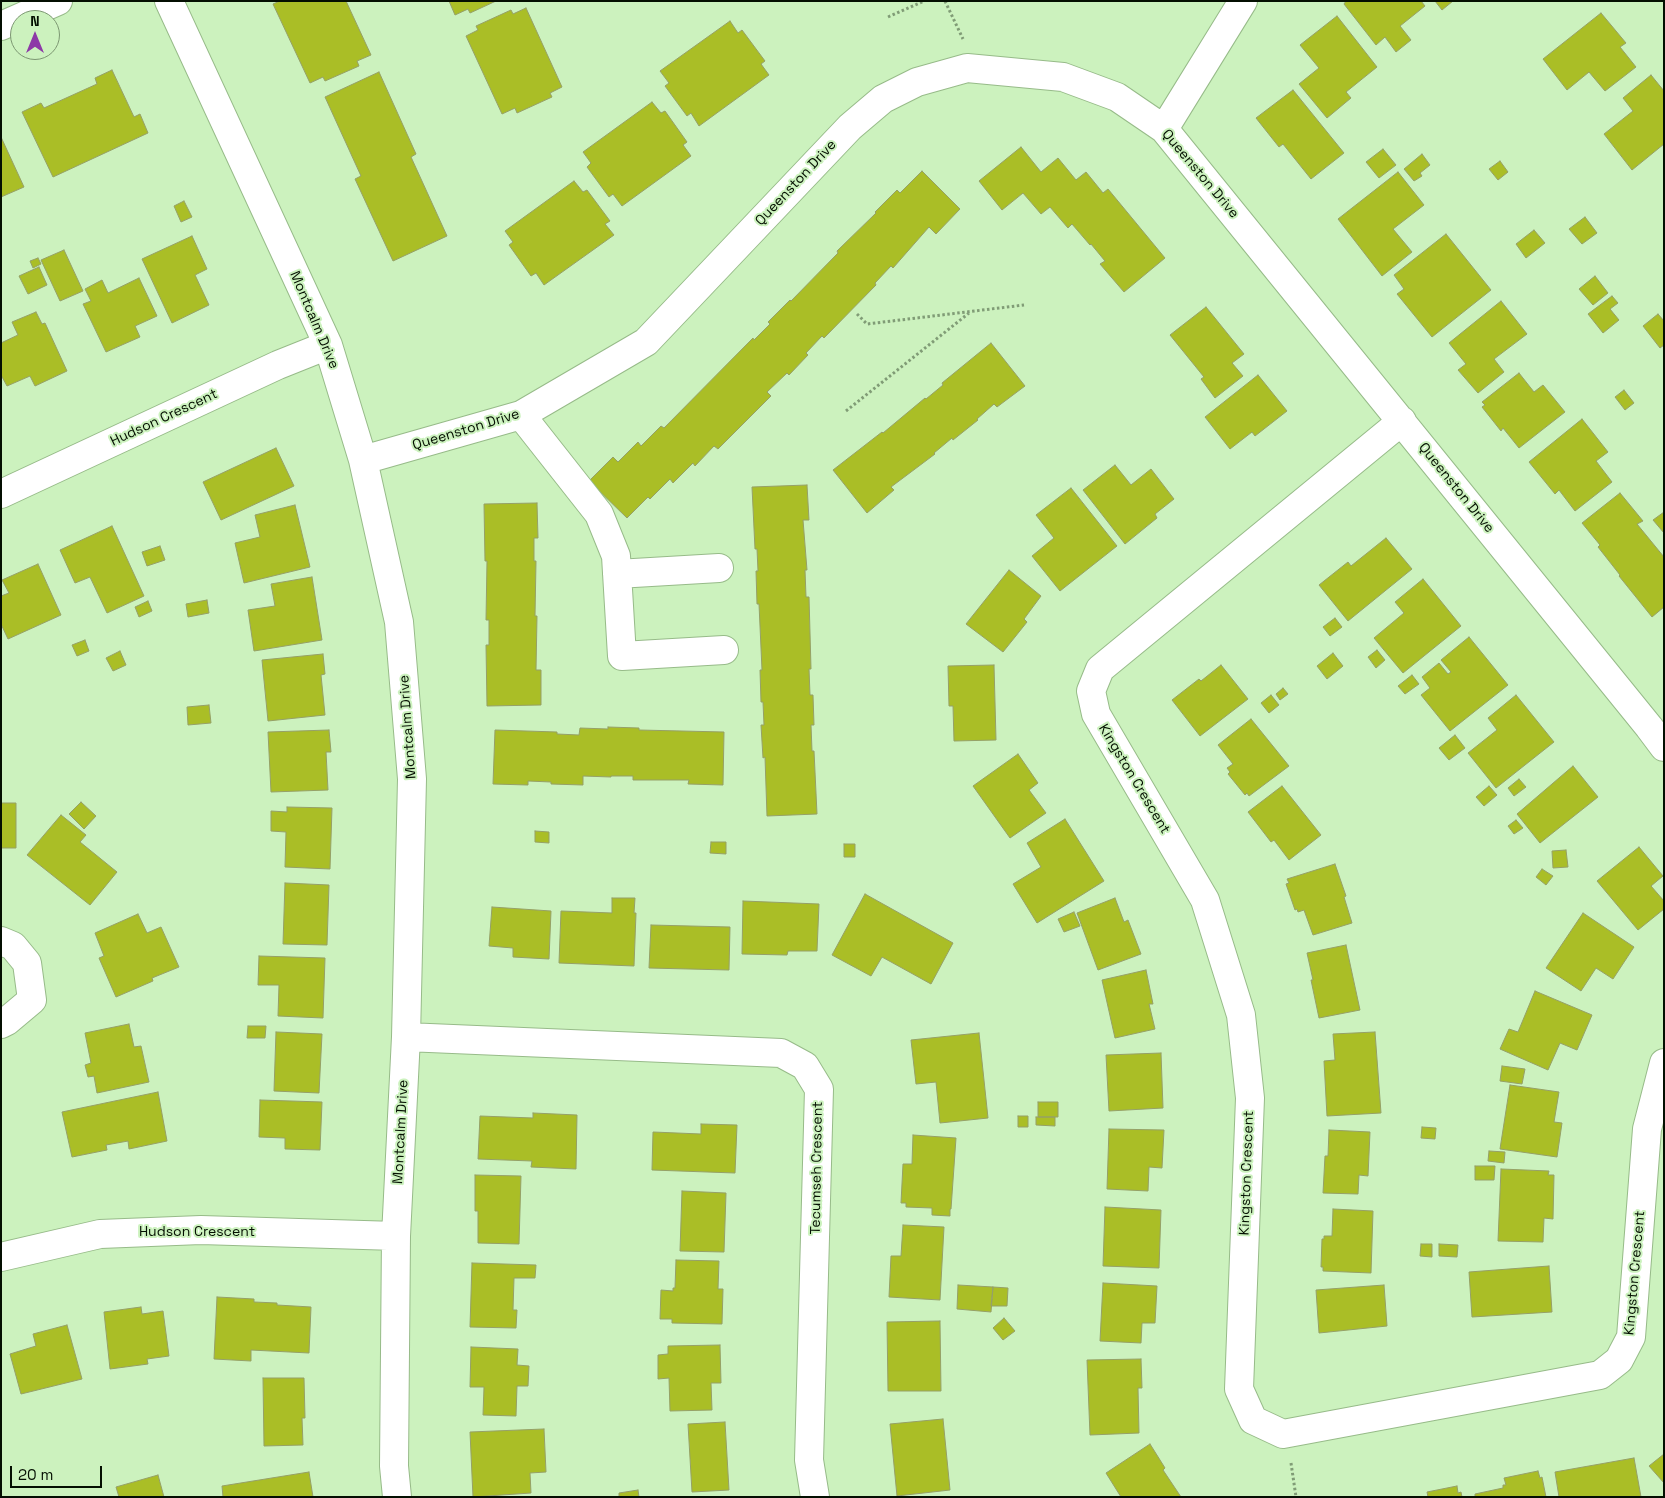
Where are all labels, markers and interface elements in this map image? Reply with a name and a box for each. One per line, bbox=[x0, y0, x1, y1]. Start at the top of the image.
north arrow bbox=[10, 10, 60, 60]
text: N bbox=[30, 12, 40, 30]
street label: Queenston Drive bbox=[1158, 126, 1242, 222]
street label: Queenston Drive bbox=[752, 137, 840, 229]
street label: Montcalm Drive bbox=[286, 269, 342, 371]
street label: Hudson Crescent bbox=[108, 386, 220, 450]
street label: Queenston Drive bbox=[411, 406, 521, 454]
street label: Queenston Drive bbox=[1415, 440, 1497, 536]
street label: Montcalm Drive bbox=[396, 674, 420, 780]
street label: Kingston Crescent bbox=[1095, 721, 1173, 837]
street label: Montcalm Drive bbox=[390, 1079, 412, 1185]
street label: Tecumseh Crescent bbox=[807, 1101, 827, 1235]
street label: Kingston Crescent bbox=[1236, 1110, 1258, 1236]
street label: Kingston Crescent bbox=[1621, 1210, 1649, 1336]
street label: Hudson Crescent bbox=[139, 1224, 255, 1240]
scale bar bbox=[12, 1456, 105, 1488]
text: 20 m bbox=[18, 1465, 53, 1484]

